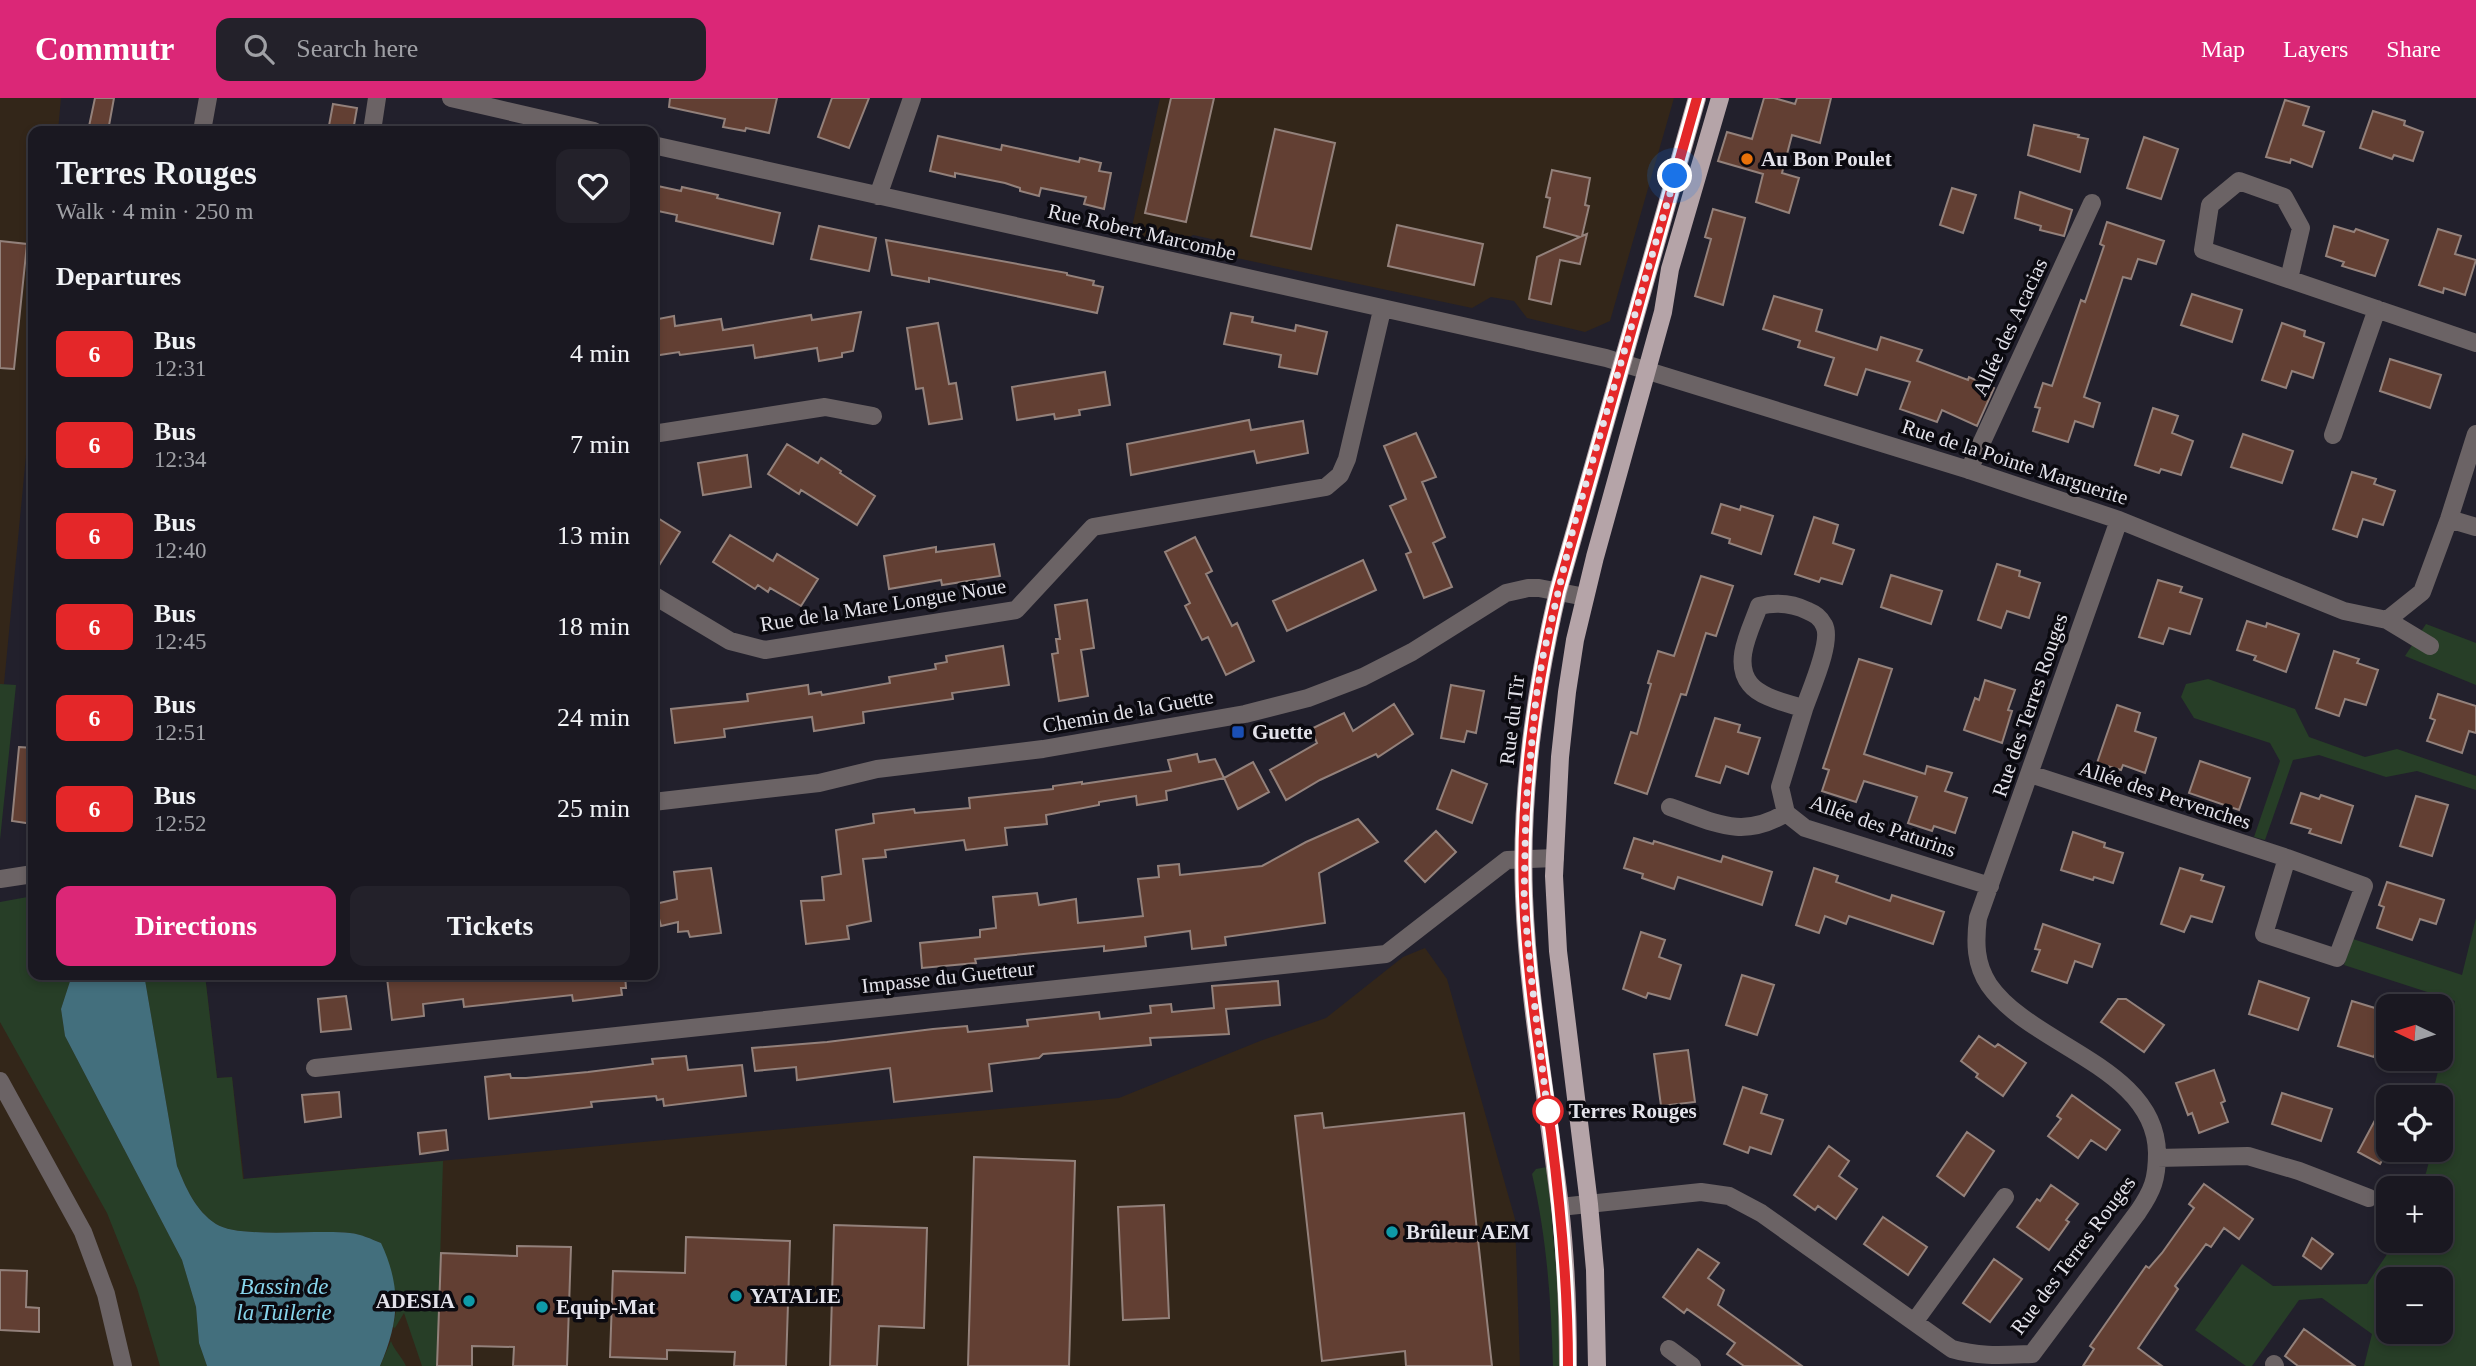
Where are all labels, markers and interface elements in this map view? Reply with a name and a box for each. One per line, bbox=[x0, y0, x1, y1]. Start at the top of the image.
search box bbox=[216, 18, 706, 81]
icon: search bbox=[240, 30, 278, 68]
text: Commutr bbox=[35, 31, 174, 67]
text: Search here bbox=[296, 34, 418, 63]
text: Map bbox=[2201, 36, 2245, 62]
text: Layers bbox=[2283, 36, 2348, 62]
text: Share bbox=[2386, 36, 2441, 62]
place label: Au Bon Poulet bbox=[1761, 147, 1892, 171]
button: heart bbox=[556, 149, 630, 223]
marker: Au Bon Poulet bbox=[1739, 151, 1755, 167]
text: Terres Rouges bbox=[56, 155, 257, 191]
your location bbox=[1657, 158, 1692, 193]
text: Walk · 4 min · 250 m bbox=[56, 199, 253, 224]
street label: Rue Robert Marcombe bbox=[1046, 199, 1238, 265]
street label: Allée des Acacias bbox=[1968, 254, 2052, 400]
text: Departures bbox=[56, 262, 181, 291]
text: Bus bbox=[154, 326, 196, 355]
text: 4 min bbox=[570, 339, 630, 368]
text: 6 bbox=[89, 341, 101, 367]
text: 12:31 bbox=[154, 356, 206, 381]
street label: Rue de la Pointe Marguerite bbox=[1899, 414, 2131, 510]
text: Bus bbox=[154, 417, 196, 446]
text: 7 min bbox=[570, 430, 630, 459]
text: 6 bbox=[89, 432, 101, 458]
text: 12:34 bbox=[154, 447, 206, 472]
text: Bus bbox=[154, 508, 196, 537]
text: 13 min bbox=[557, 521, 630, 550]
text: 6 bbox=[89, 523, 101, 549]
text: 12:40 bbox=[154, 538, 206, 563]
street label: Rue de la Mare Longue Noue bbox=[758, 574, 1008, 636]
text: Bus bbox=[154, 599, 196, 628]
street label: Rue des Terres Rouges bbox=[1987, 610, 2073, 800]
text: 18 min bbox=[557, 612, 630, 641]
text: 6 bbox=[89, 614, 101, 640]
text: 12:45 bbox=[154, 629, 206, 654]
street label: Rue du Tir bbox=[1495, 674, 1529, 766]
street label: Chemin de la Guette bbox=[1041, 684, 1215, 738]
text: Bus bbox=[154, 690, 196, 719]
text: 24 min bbox=[557, 703, 630, 732]
text: 6 bbox=[89, 705, 101, 731]
text: 12:51 bbox=[154, 720, 206, 745]
place label: Guette bbox=[1252, 720, 1313, 744]
marker: Guette bbox=[1230, 724, 1246, 740]
street label: Allée des Pervenches bbox=[2076, 756, 2254, 834]
text: Bus bbox=[154, 781, 196, 810]
street label: Allée des Paturins bbox=[1807, 790, 1959, 862]
text: 25 min bbox=[557, 794, 630, 823]
text: 6 bbox=[89, 796, 101, 822]
text: 12:52 bbox=[154, 811, 206, 836]
button: Directions bbox=[56, 886, 336, 966]
button: Tickets bbox=[350, 886, 630, 966]
street label: Impasse du Guetteur bbox=[860, 956, 1036, 998]
north arrow bbox=[2376, 994, 2454, 1071]
map controls bbox=[2376, 994, 2453, 1344]
button: locate bbox=[2376, 1085, 2453, 1162]
marker: Terres Rouges bbox=[1533, 1096, 1563, 1126]
place label: Terres Rouges bbox=[1569, 1099, 1697, 1123]
street label: Rue des Terres Rouges bbox=[2006, 1171, 2140, 1339]
button: + bbox=[2376, 1176, 2453, 1253]
place label: Brûleur AEM bbox=[1406, 1220, 1530, 1244]
marker: Brûleur AEM bbox=[1384, 1224, 1400, 1240]
button: − bbox=[2376, 1267, 2453, 1344]
water label: Bassin de la Tuilerie bbox=[236, 1274, 332, 1325]
place label: YATALIE bbox=[750, 1284, 841, 1308]
marker: YATALIE bbox=[728, 1288, 744, 1304]
place label: ADESIA bbox=[376, 1289, 456, 1313]
marker: ADESIA bbox=[461, 1293, 477, 1309]
place label: Equip-Mat bbox=[556, 1295, 655, 1319]
marker: Equip-Mat bbox=[534, 1299, 550, 1315]

